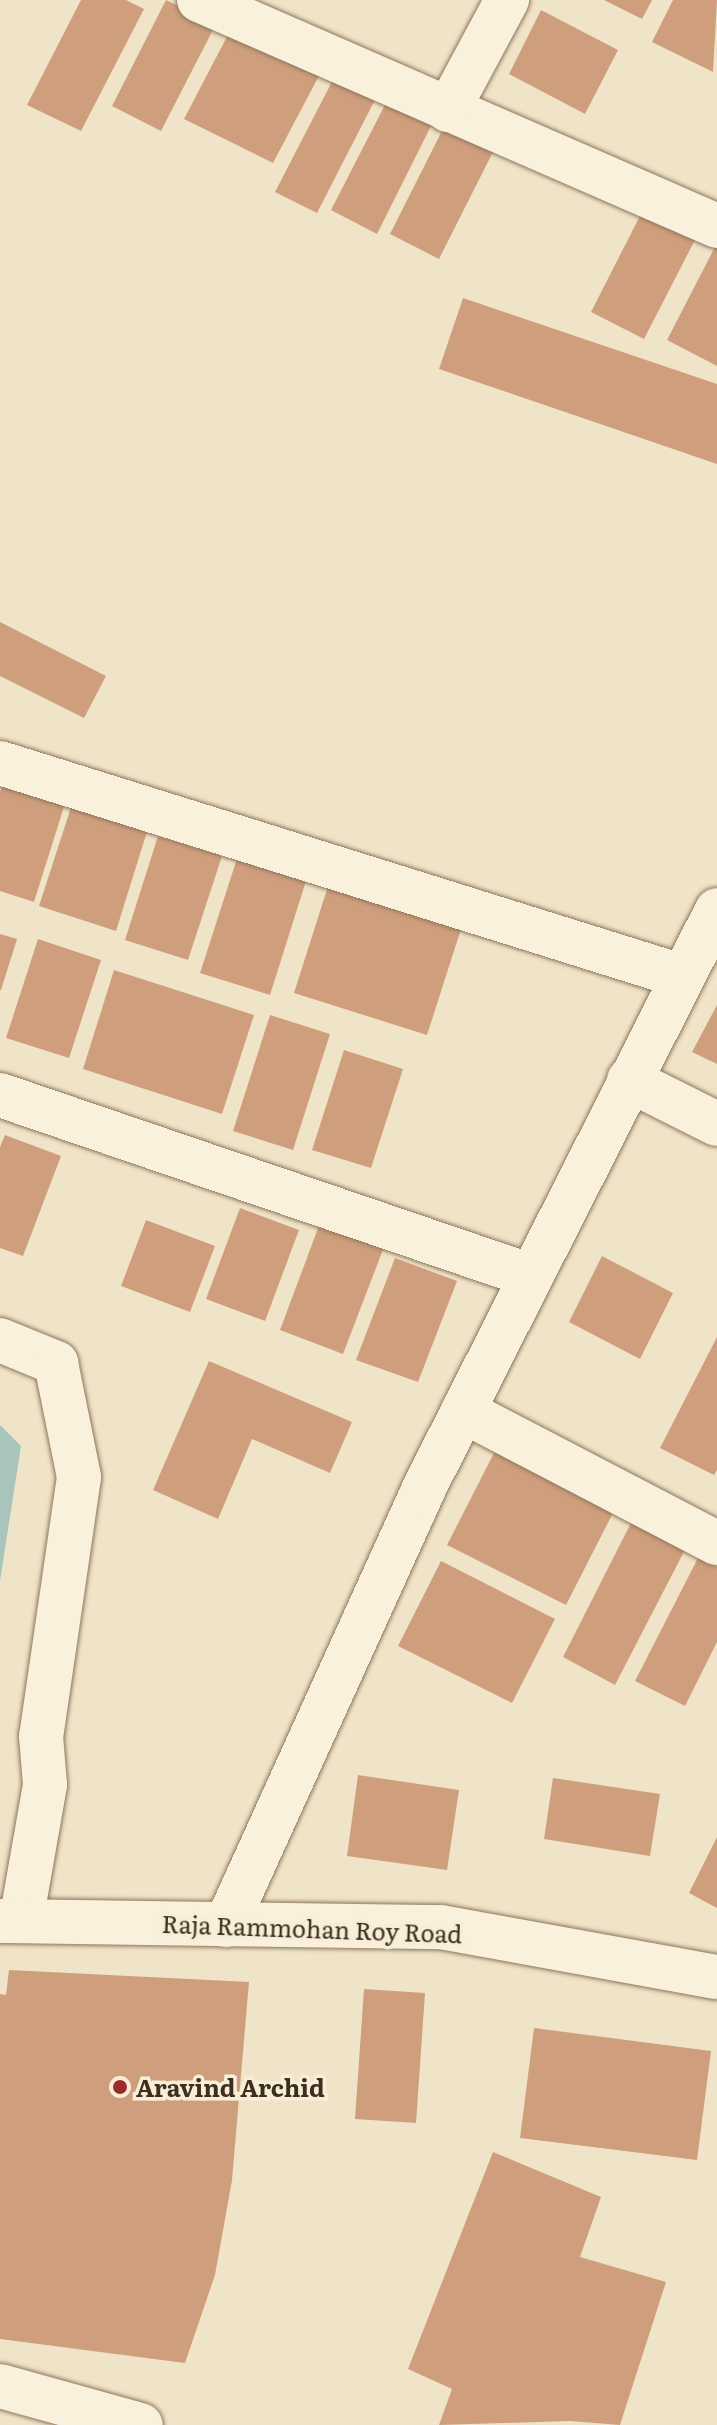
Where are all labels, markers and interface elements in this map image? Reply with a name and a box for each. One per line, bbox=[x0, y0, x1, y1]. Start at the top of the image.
street label: Raja Rammohan Roy Road bbox=[161, 1908, 463, 1948]
place label: Aravind Archid bbox=[136, 2073, 325, 2101]
marker: Aravind Archid bbox=[111, 2078, 129, 2096]

